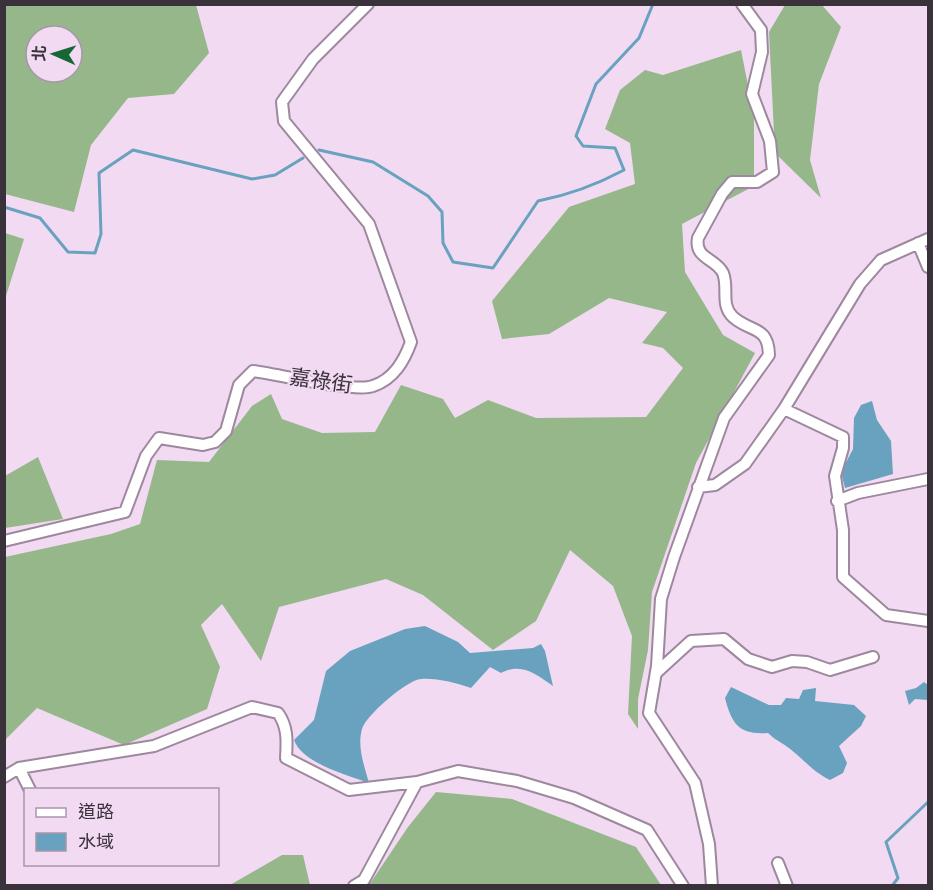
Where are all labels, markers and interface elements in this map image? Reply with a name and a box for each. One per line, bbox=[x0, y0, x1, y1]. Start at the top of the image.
north arrow bbox=[24, 24, 84, 84]
text: 北 bbox=[30, 45, 49, 62]
street label: 嘉祿街 bbox=[288, 365, 354, 397]
legend bbox=[24, 788, 219, 866]
text: 道路 bbox=[78, 801, 114, 822]
text: 水域 bbox=[78, 831, 114, 852]

